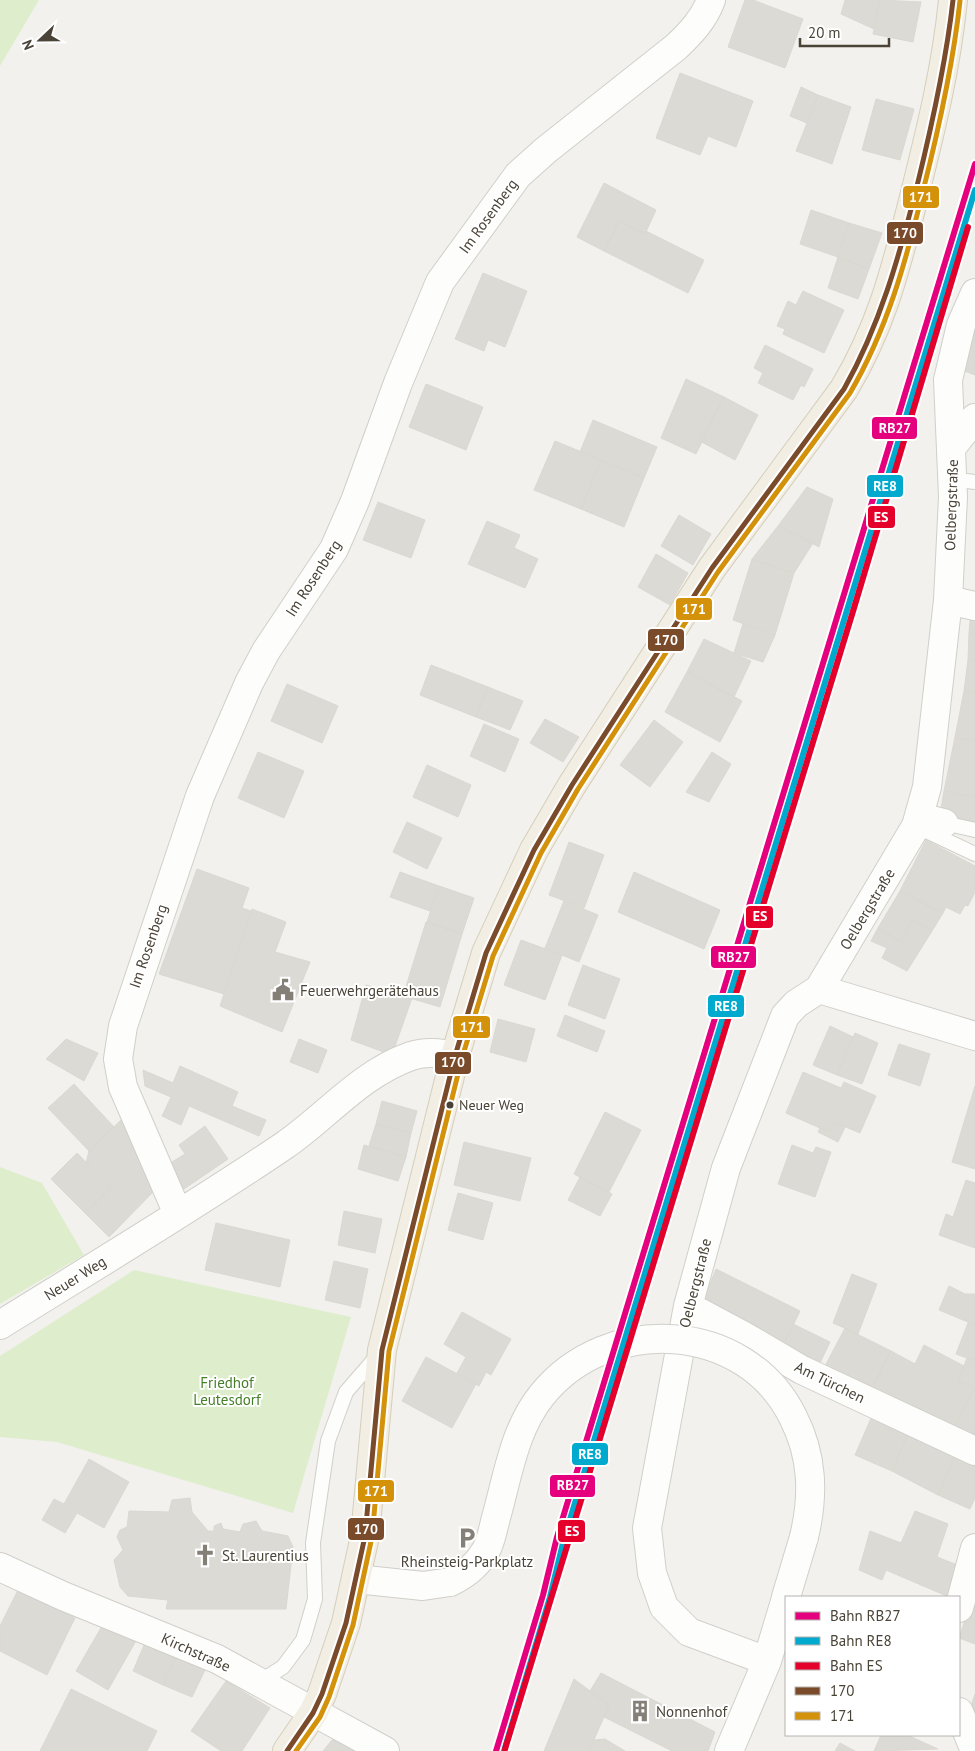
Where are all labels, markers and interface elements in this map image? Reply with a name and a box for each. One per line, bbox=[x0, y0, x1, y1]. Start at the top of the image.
north arrow bbox=[15, 15, 65, 65]
scale bar bbox=[800, 15, 889, 47]
text: 20 m bbox=[808, 23, 841, 42]
text: N bbox=[18, 37, 38, 53]
street label: Im Rosenberg bbox=[455, 175, 521, 257]
line badge: 171 bbox=[902, 185, 940, 209]
text: 171 bbox=[909, 188, 933, 206]
line badge: 170 bbox=[886, 221, 924, 245]
text: 170 bbox=[893, 224, 917, 242]
line badge: RB27 bbox=[871, 416, 918, 440]
text: RB27 bbox=[879, 419, 911, 437]
street label: Oelbergstraße bbox=[940, 459, 962, 551]
line badge: RE8 bbox=[866, 474, 904, 498]
text: RE8 bbox=[873, 477, 897, 495]
line badge: ES bbox=[867, 505, 896, 529]
text: ES bbox=[874, 508, 888, 526]
street label: Im Rosenberg bbox=[281, 536, 345, 620]
line badge: 171 bbox=[675, 597, 713, 621]
text: 171 bbox=[682, 600, 706, 618]
line badge: 170 bbox=[647, 628, 685, 652]
text: 170 bbox=[654, 631, 678, 649]
street label: Oelbergstraße bbox=[835, 865, 899, 953]
street label: Im Rosenberg bbox=[125, 901, 171, 991]
line badge: ES bbox=[745, 905, 774, 929]
text: ES bbox=[753, 907, 767, 925]
line badge: RB27 bbox=[710, 945, 757, 969]
text: RB27 bbox=[718, 948, 750, 966]
public building icon: Feuerwehrgerätehaus bbox=[270, 977, 296, 1003]
place label: Feuerwehrgerätehaus bbox=[300, 981, 439, 1000]
line badge: RE8 bbox=[707, 994, 745, 1018]
text: RE8 bbox=[714, 997, 738, 1015]
line badge: 171 bbox=[452, 1015, 491, 1039]
text: 171 bbox=[460, 1018, 484, 1036]
line badge: 170 bbox=[434, 1051, 472, 1075]
text: 170 bbox=[441, 1053, 465, 1071]
place label: Neuer Weg bbox=[459, 1096, 524, 1114]
marker: Neuer Weg bbox=[445, 1100, 455, 1110]
street label: Oelbergstraße bbox=[675, 1236, 715, 1330]
street label: Neuer Weg bbox=[40, 1252, 110, 1304]
street label: Am Türchen bbox=[792, 1357, 868, 1407]
park label: Friedhof Leutesdorf bbox=[193, 1373, 262, 1409]
line badge: RE8 bbox=[571, 1442, 609, 1466]
text: RE8 bbox=[578, 1445, 602, 1463]
line badge: RB27 bbox=[549, 1474, 596, 1498]
text: RB27 bbox=[557, 1476, 589, 1494]
line badge: 171 bbox=[357, 1479, 395, 1503]
text: 171 bbox=[364, 1482, 388, 1500]
line badge: 170 bbox=[347, 1517, 385, 1541]
line badge: ES bbox=[557, 1519, 586, 1543]
text: 170 bbox=[354, 1520, 378, 1538]
text: ES bbox=[565, 1522, 579, 1540]
parking icon: Rheinsteig-Parkplatz bbox=[454, 1525, 480, 1551]
church icon: St. Laurentius bbox=[192, 1542, 218, 1568]
place label: St. Laurentius bbox=[222, 1546, 309, 1565]
place label: Rheinsteig-Parkplatz bbox=[401, 1552, 533, 1571]
legend bbox=[785, 1596, 960, 1736]
text: Bahn RB27 bbox=[830, 1606, 901, 1625]
street label: Kirchstraße bbox=[158, 1628, 234, 1676]
text: Bahn RE8 bbox=[830, 1631, 892, 1650]
text: Bahn ES bbox=[830, 1656, 883, 1675]
text: 170 bbox=[830, 1681, 855, 1700]
building icon: Nonnenhof bbox=[627, 1698, 653, 1724]
place label: Nonnenhof bbox=[656, 1702, 728, 1721]
text: 171 bbox=[830, 1706, 855, 1725]

